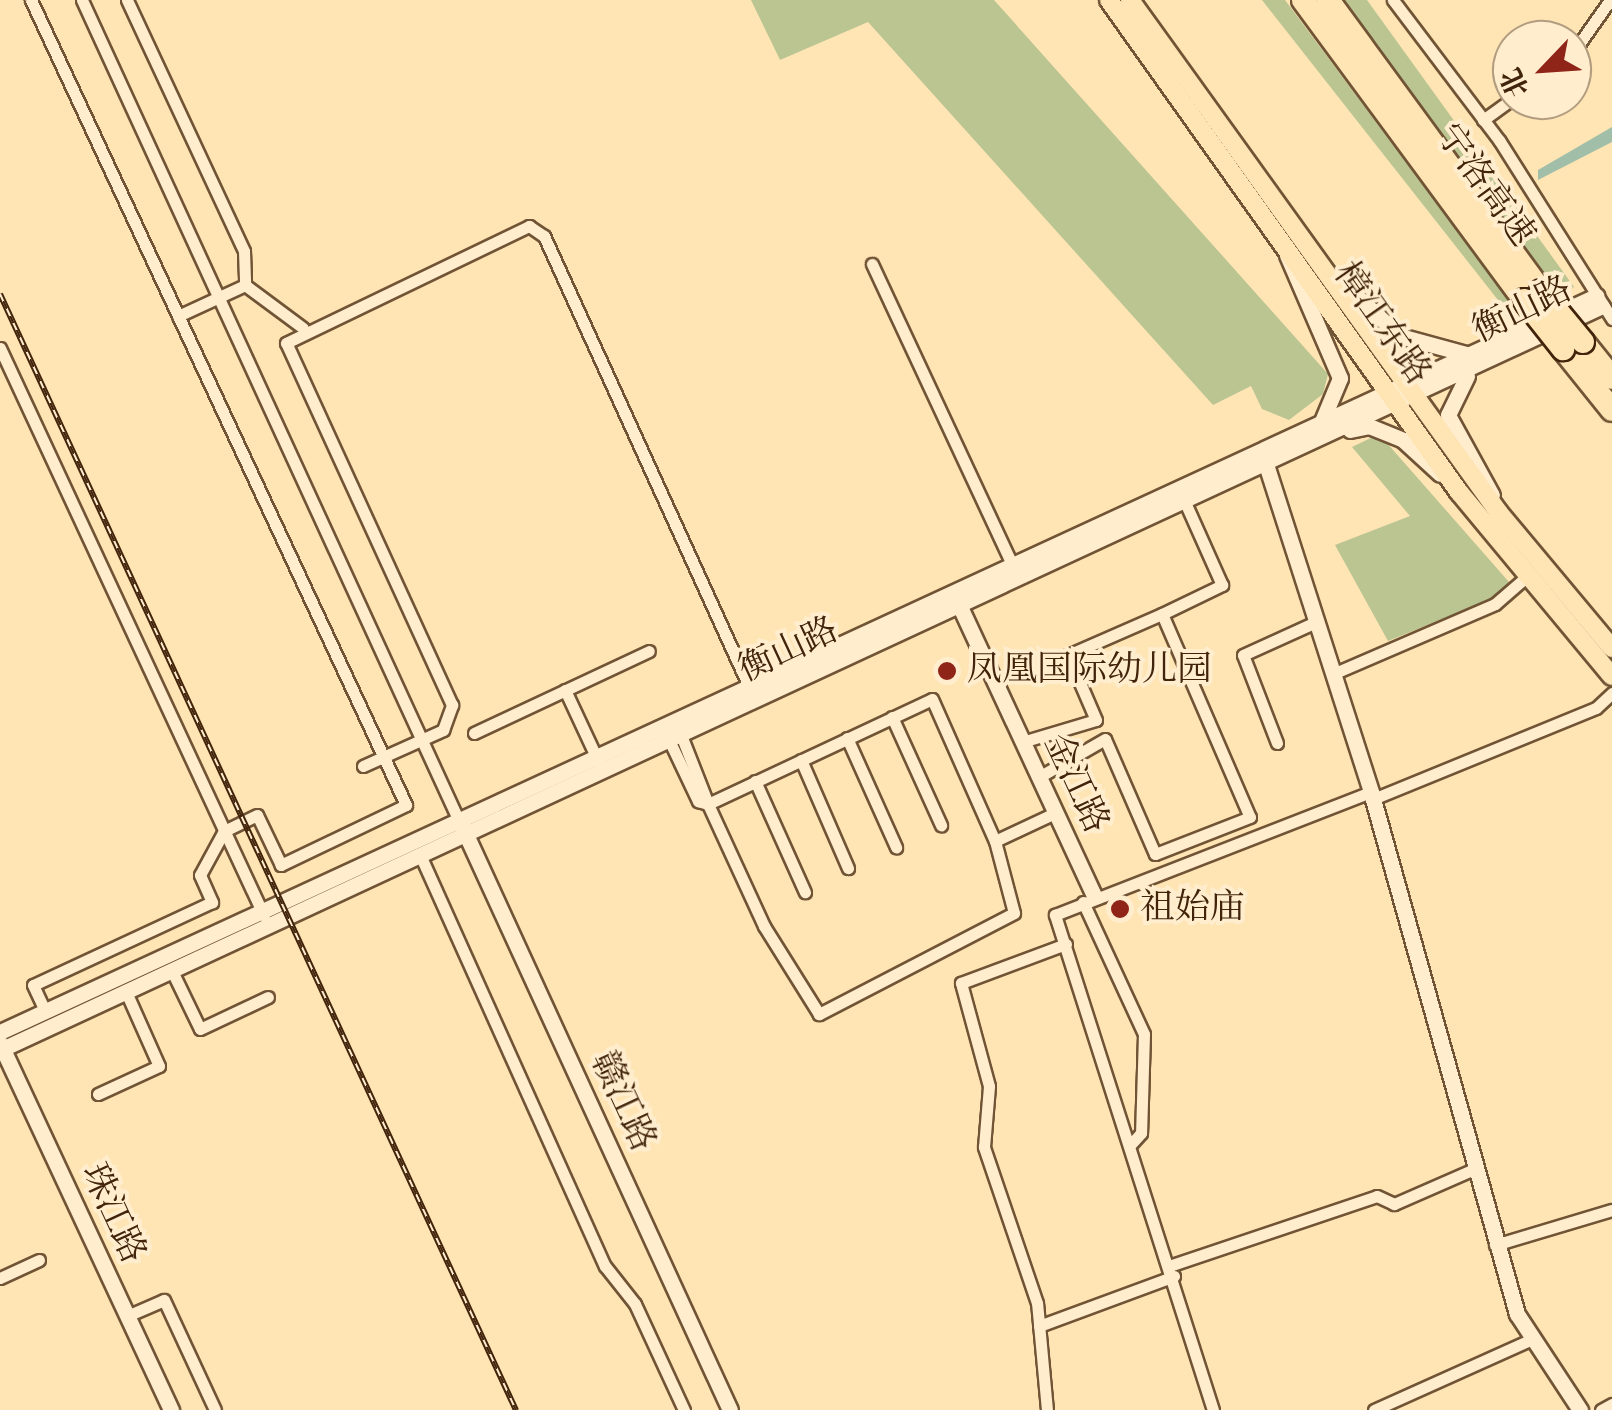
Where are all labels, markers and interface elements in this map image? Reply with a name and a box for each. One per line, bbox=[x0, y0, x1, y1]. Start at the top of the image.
north arrow bbox=[1492, 20, 1592, 120]
text: 北 bbox=[1494, 62, 1538, 102]
street label: 宁洛高速 bbox=[1426, 117, 1542, 255]
street label: 樟江东路 bbox=[1324, 255, 1438, 393]
street label: 衡山路 bbox=[1467, 269, 1579, 353]
street label: 衡山路 bbox=[733, 610, 845, 692]
place label: 凤凰国际幼儿园 bbox=[967, 650, 1212, 692]
marker: 凤凰国际幼儿园 bbox=[936, 660, 958, 682]
street label: 金江路 bbox=[1034, 728, 1116, 840]
place label: 祖始庙 bbox=[1140, 888, 1245, 930]
marker: 祖始庙 bbox=[1109, 898, 1131, 920]
street label: 赣江路 bbox=[581, 1046, 663, 1158]
street label: 珠江路 bbox=[71, 1158, 153, 1270]

